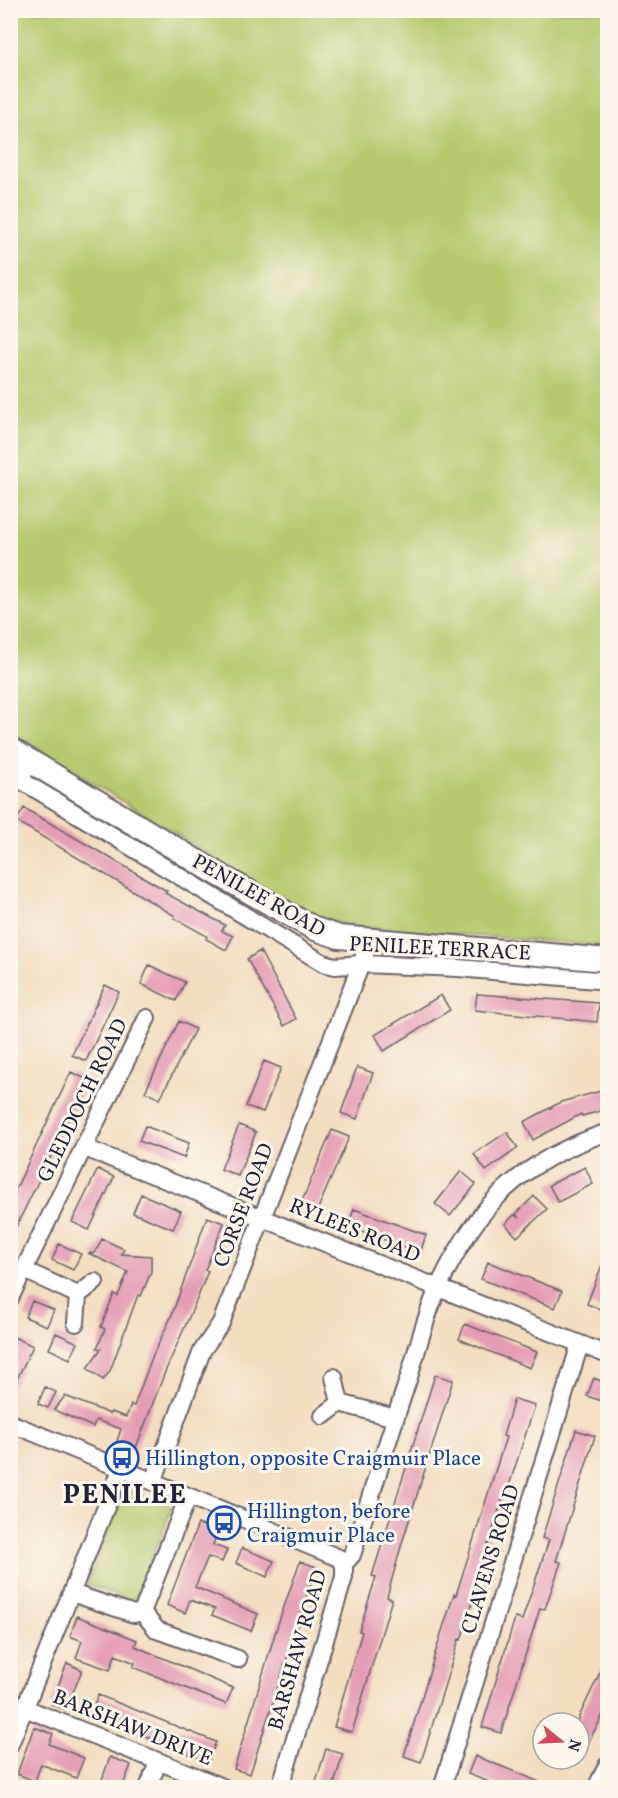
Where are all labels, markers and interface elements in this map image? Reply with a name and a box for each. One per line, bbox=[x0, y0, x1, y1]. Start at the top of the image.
street label: PENILEE ROAD bbox=[186, 848, 330, 945]
street label: PENILEE TERRACE bbox=[348, 930, 532, 969]
street label: GLEDDOCH ROAD bbox=[31, 1014, 136, 1187]
street label: CORSE ROAD bbox=[207, 1139, 281, 1272]
street label: RYLEES ROAD bbox=[285, 1192, 424, 1271]
bus stop icon: Hillington, opposite Craigmuir Place bbox=[104, 1440, 140, 1476]
place label: Hillington, opposite Craigmuir Place bbox=[145, 1445, 481, 1474]
district label: PENILEE bbox=[63, 1477, 187, 1515]
street label: CLAVENS ROAD bbox=[455, 1481, 528, 1638]
place label: Hillington, before Craigmuir Place bbox=[247, 1498, 410, 1551]
bus stop icon: Hillington, before Craigmuir Place bbox=[206, 1505, 242, 1541]
street label: BARSHAW ROAD bbox=[262, 1567, 335, 1734]
street label: BARSHAW DRIVE bbox=[48, 1683, 217, 1774]
north arrow bbox=[531, 1711, 591, 1771]
text: N bbox=[561, 1736, 586, 1754]

